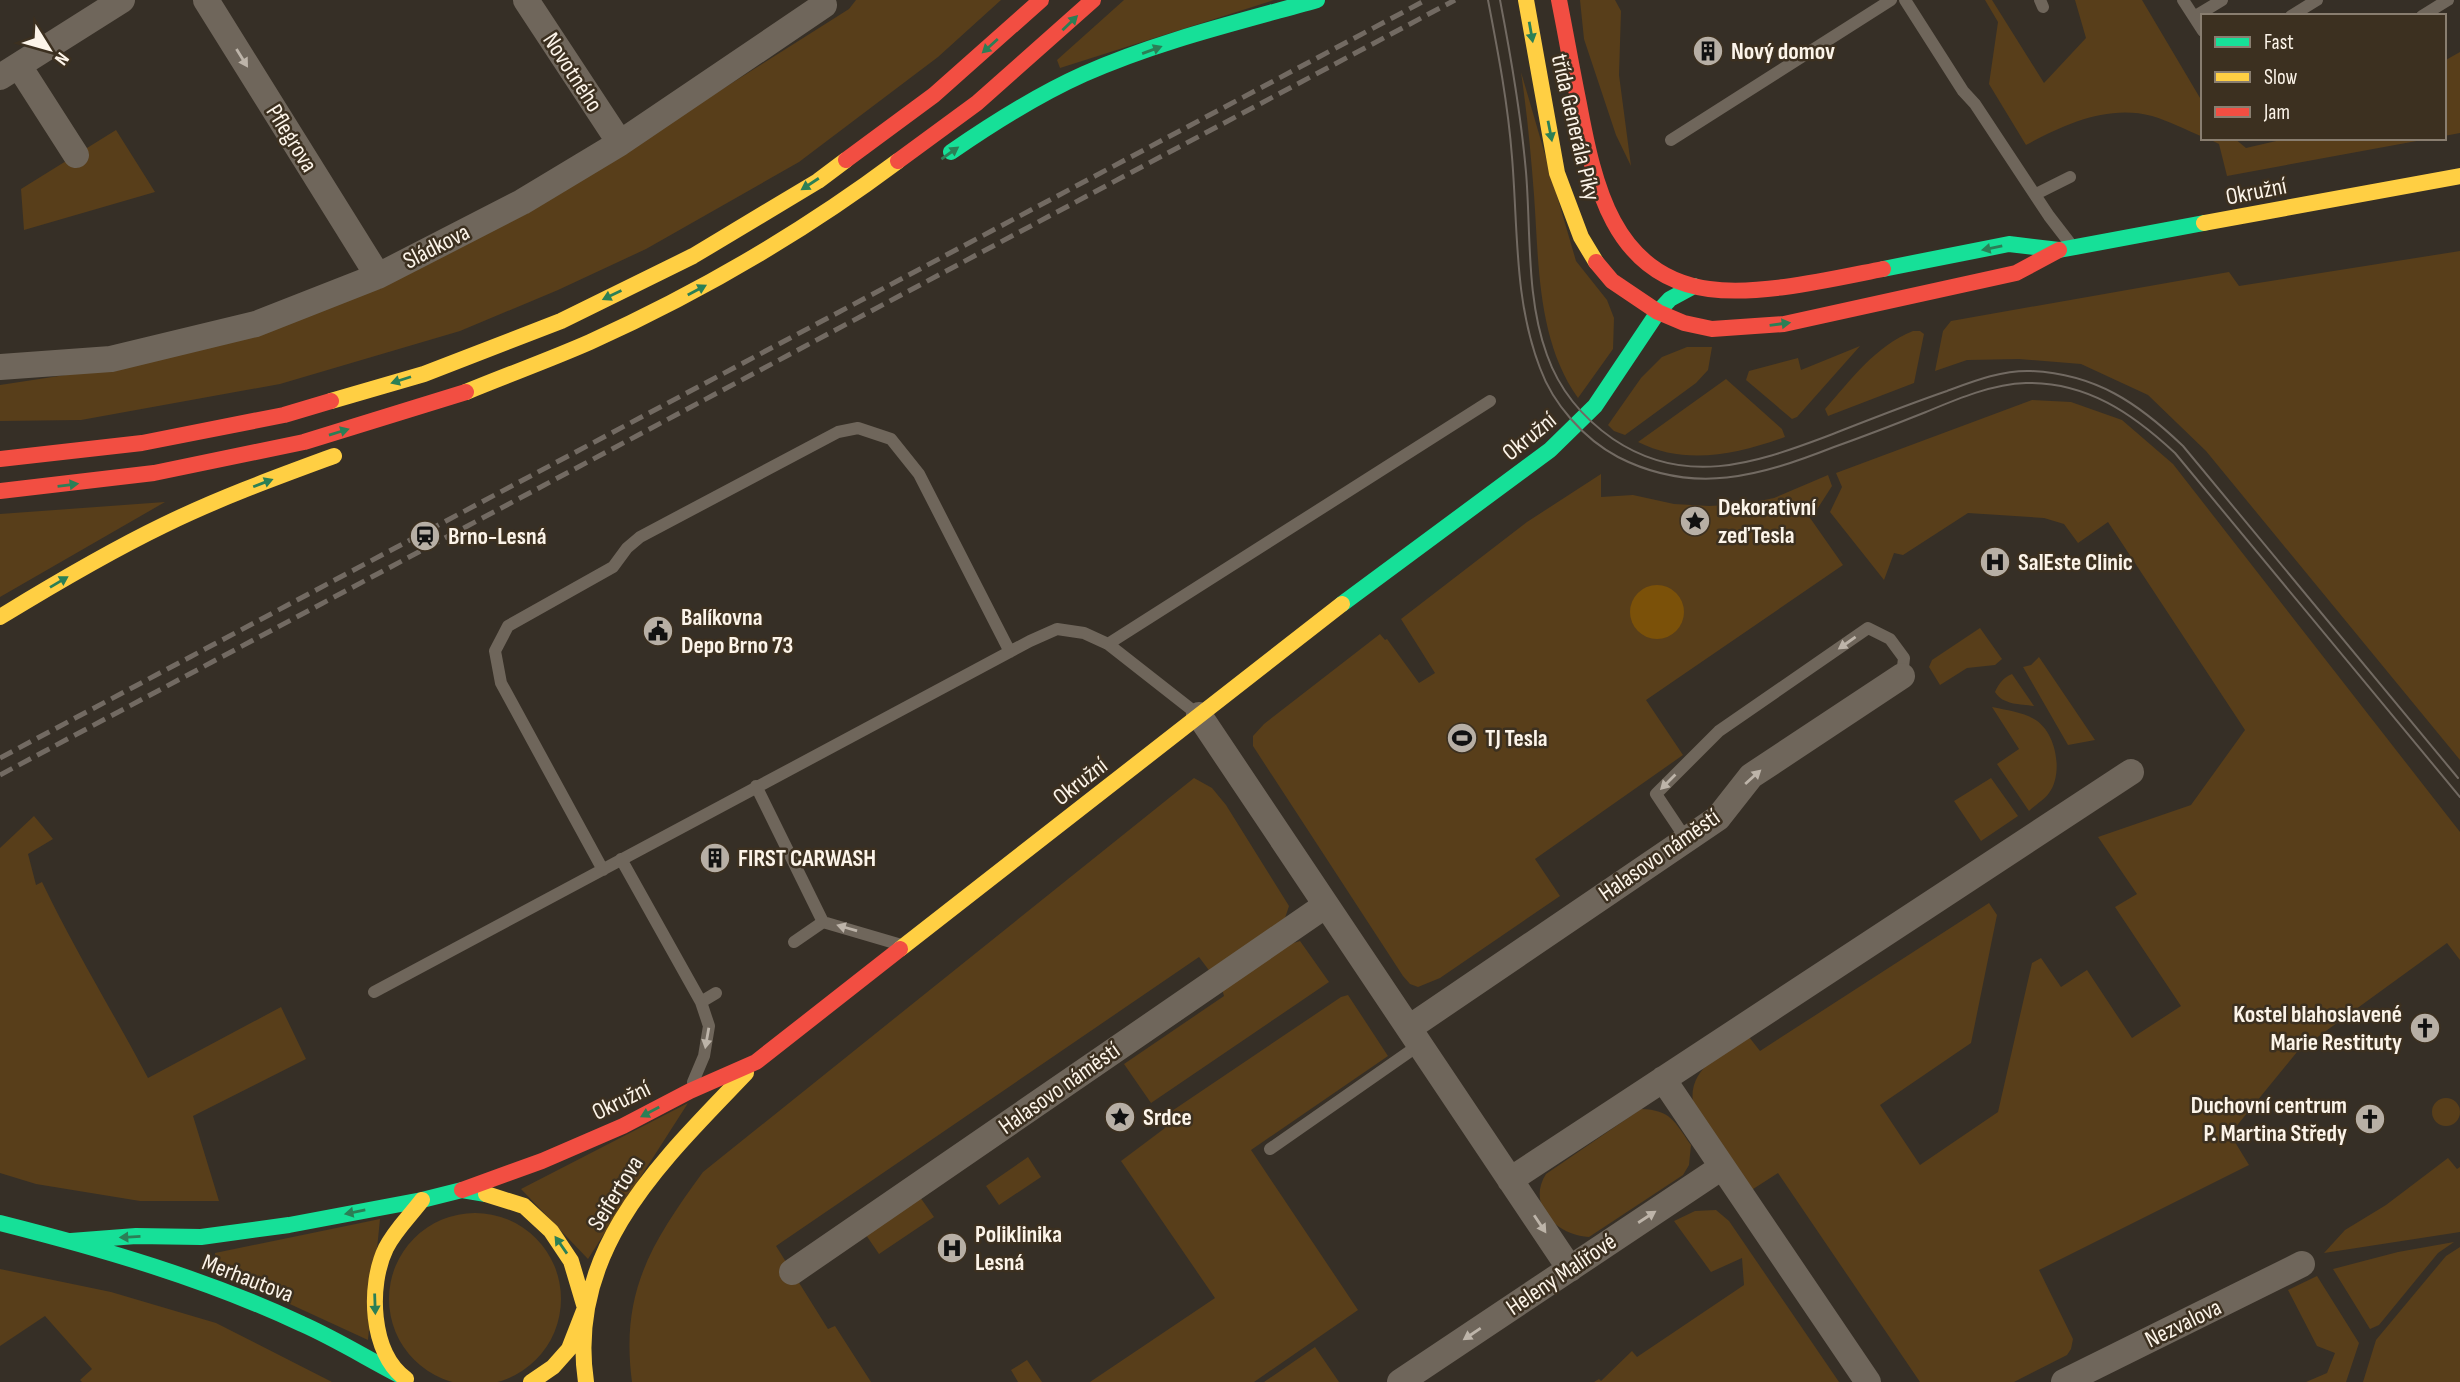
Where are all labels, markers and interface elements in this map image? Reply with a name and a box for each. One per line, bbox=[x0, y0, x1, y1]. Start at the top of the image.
north arrow bbox=[14, 14, 84, 84]
legend bbox=[2201, 14, 2446, 140]
one-way arrow bbox=[1061, 15, 1078, 31]
one-way arrow bbox=[1526, 21, 1537, 43]
street label: Novotného bbox=[536, 27, 609, 117]
text: Fast bbox=[2264, 30, 2294, 55]
building icon: Nový domov bbox=[1691, 34, 1725, 68]
place label: Nový domov bbox=[1731, 37, 1835, 66]
one-way arrow bbox=[982, 38, 999, 53]
one-way arrow bbox=[1142, 44, 1163, 55]
text: N bbox=[49, 47, 74, 69]
one-way arrow bbox=[236, 48, 249, 67]
street label: třída Generála Píky bbox=[1545, 51, 1606, 203]
text: Slow bbox=[2264, 65, 2298, 90]
street label: Pflegrova bbox=[260, 99, 324, 178]
text: Jam bbox=[2263, 100, 2290, 125]
one-way arrow bbox=[1545, 120, 1556, 142]
one-way arrow bbox=[941, 146, 959, 160]
street label: Okružní bbox=[2223, 171, 2289, 212]
one-way arrow bbox=[800, 178, 820, 191]
street label: Sládkova bbox=[398, 217, 474, 275]
one-way arrow bbox=[1981, 242, 2003, 253]
one-way arrow bbox=[687, 285, 707, 296]
one-way arrow bbox=[602, 290, 622, 301]
one-way arrow bbox=[1769, 318, 1791, 329]
one-way arrow bbox=[390, 375, 411, 386]
street label: Okružní bbox=[1496, 406, 1563, 467]
one-way arrow bbox=[329, 427, 350, 437]
one-way arrow bbox=[253, 477, 274, 488]
one-way arrow bbox=[57, 480, 79, 491]
place label: Dekorativní zeď Tesla bbox=[1718, 493, 1816, 550]
place icon: Dekorativní zeď Tesla bbox=[1678, 504, 1712, 538]
station icon: Brno-Lesná bbox=[408, 519, 442, 553]
place label: Brno-Lesná bbox=[448, 522, 547, 551]
hospital icon: SalEste Clinic bbox=[1978, 545, 2012, 579]
place label: SalEste Clinic bbox=[2018, 548, 2133, 577]
one-way arrow bbox=[49, 575, 68, 588]
place label: Balíkovna Depo Brno 73 bbox=[681, 603, 793, 660]
public building icon: Balíkovna Depo Brno 73 bbox=[641, 614, 675, 648]
one-way arrow bbox=[1837, 636, 1856, 649]
sports icon: TJ Tesla bbox=[1445, 721, 1479, 755]
place label: TJ Tesla bbox=[1485, 724, 1548, 753]
street label: Okružní bbox=[1047, 751, 1114, 812]
one-way arrow bbox=[1744, 769, 1762, 785]
one-way arrow bbox=[1660, 774, 1677, 790]
street label: Halasovo náměstí bbox=[1593, 803, 1726, 908]
building icon: FIRST CARWASH bbox=[698, 841, 732, 875]
place label: FIRST CARWASH bbox=[738, 844, 876, 873]
one-way arrow bbox=[837, 923, 858, 933]
place label: Kostel blahoslavené Marie Restituty bbox=[2233, 1000, 2402, 1057]
church icon: Kostel blahoslavené Marie Restituty bbox=[2408, 1011, 2442, 1045]
one-way arrow bbox=[701, 1027, 712, 1049]
street label: Halasovo náměstí bbox=[993, 1036, 1126, 1141]
street label: Okružní bbox=[587, 1074, 656, 1127]
place label: Duchovní centrum P. Martina Středy bbox=[2191, 1091, 2347, 1148]
place icon: Srdce bbox=[1103, 1100, 1137, 1134]
church icon: Duchovní centrum P. Martina Středy bbox=[2353, 1102, 2387, 1136]
place label: Srdce bbox=[1143, 1103, 1192, 1132]
one-way arrow bbox=[640, 1106, 660, 1118]
street label: Seifertova bbox=[581, 1151, 650, 1236]
one-way arrow bbox=[344, 1206, 366, 1217]
one-way arrow bbox=[1637, 1211, 1657, 1224]
one-way arrow bbox=[1533, 1215, 1547, 1233]
place label: Poliklinika Lesná bbox=[975, 1220, 1062, 1277]
street label: Heleny Malířové bbox=[1501, 1227, 1622, 1322]
hospital icon: Poliklinika Lesná bbox=[935, 1231, 969, 1265]
one-way arrow bbox=[118, 1232, 140, 1243]
one-way arrow bbox=[554, 1236, 568, 1254]
street label: Merhautova bbox=[198, 1248, 298, 1309]
one-way arrow bbox=[369, 1293, 380, 1315]
street label: Nezvalova bbox=[2140, 1293, 2226, 1354]
one-way arrow bbox=[1463, 1327, 1481, 1341]

